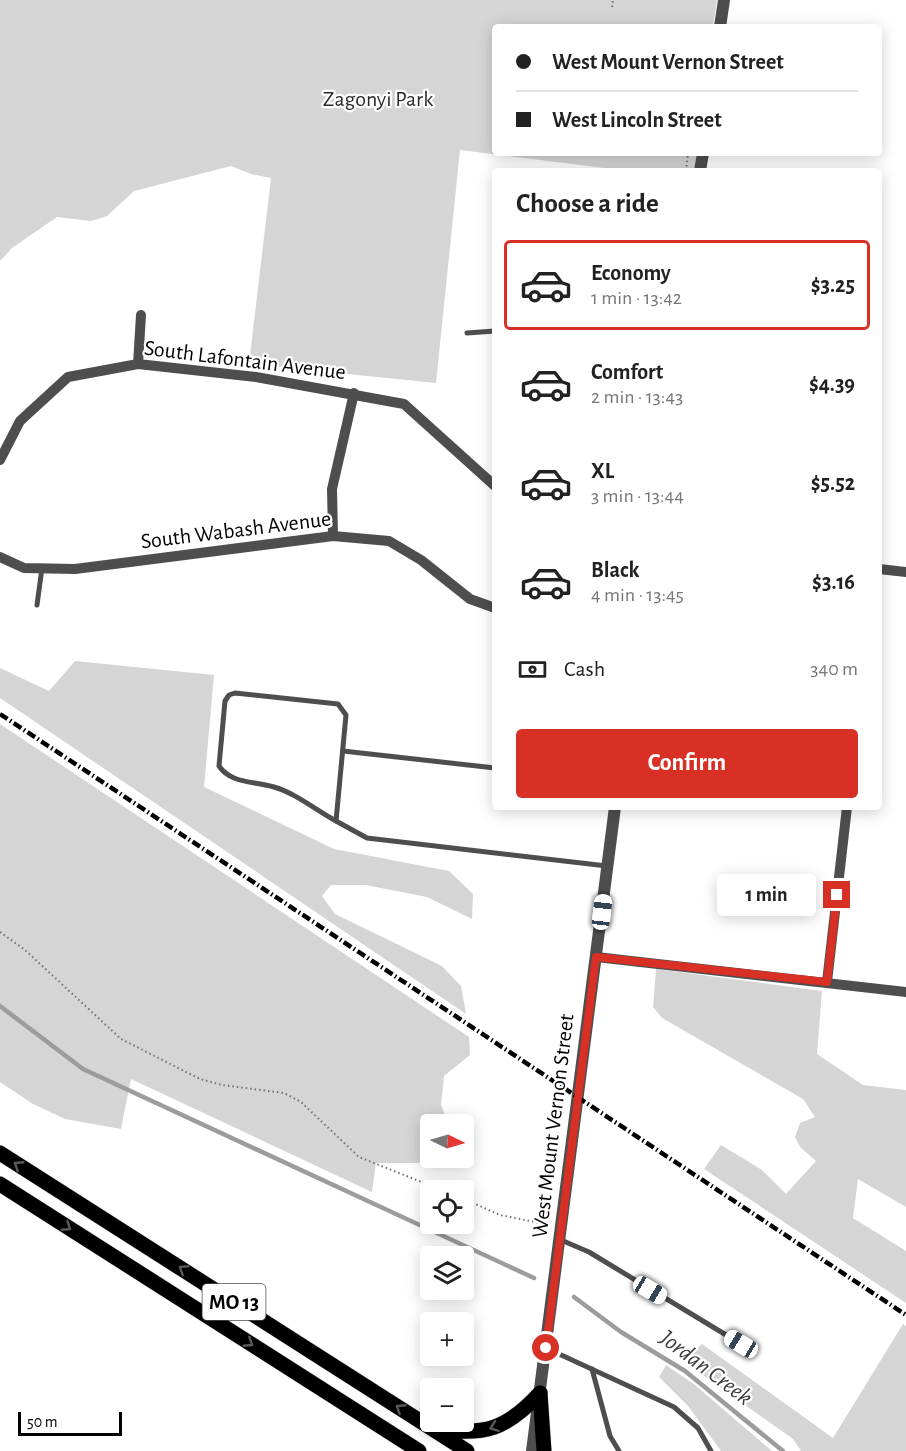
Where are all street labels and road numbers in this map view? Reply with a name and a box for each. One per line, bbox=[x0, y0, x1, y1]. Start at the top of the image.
street label: South Lafontain Avenue bbox=[143, 337, 347, 383]
street label: South Wabash Avenue bbox=[140, 507, 332, 553]
street label: West Mount Vernon Street bbox=[528, 1013, 578, 1239]
road number: MO 13 bbox=[202, 1284, 266, 1320]

